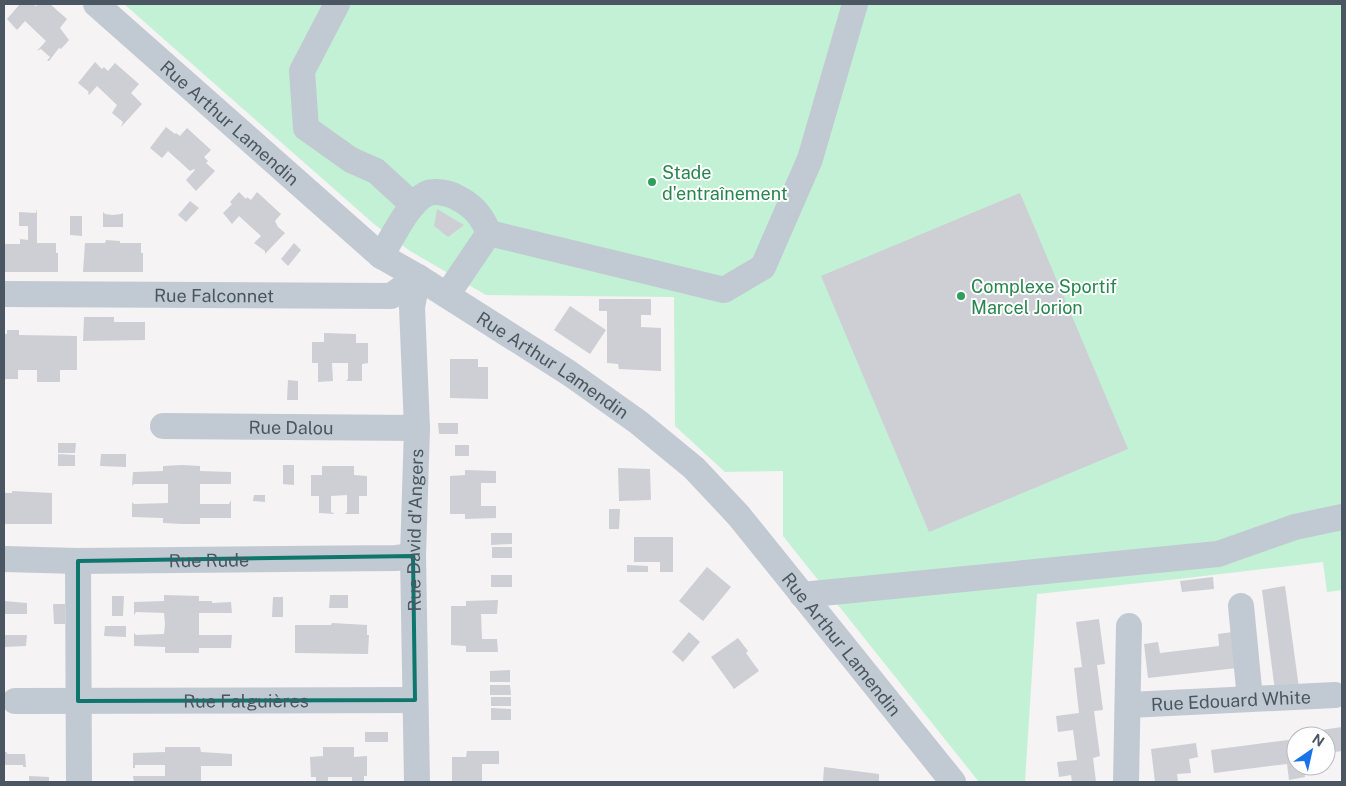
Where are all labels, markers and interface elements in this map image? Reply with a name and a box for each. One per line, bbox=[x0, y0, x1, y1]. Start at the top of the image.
street label: Rue Arthur Lamendin bbox=[156, 56, 304, 189]
place label: Stade d'entraînement bbox=[662, 162, 788, 204]
marker: Stade d'entraînement bbox=[646, 176, 658, 188]
place label: Complexe Sportif Marcel Jorion bbox=[971, 276, 1117, 318]
street label: Rue Falconnet bbox=[154, 284, 274, 306]
marker: Complexe Sportif Marcel Jorion bbox=[955, 290, 967, 302]
street label: Rue Arthur Lamendin bbox=[473, 307, 633, 423]
street label: Rue Dalou bbox=[248, 416, 334, 438]
street label: Rue David d'Angers bbox=[402, 448, 427, 612]
street label: Rue Rude bbox=[169, 549, 249, 571]
street label: Rue Arthur Lamendin bbox=[778, 568, 906, 720]
street label: Rue Edouard White bbox=[1150, 686, 1311, 714]
street label: Rue Falguières bbox=[183, 690, 309, 711]
north arrow bbox=[1286, 726, 1336, 776]
text: N bbox=[1309, 731, 1327, 750]

